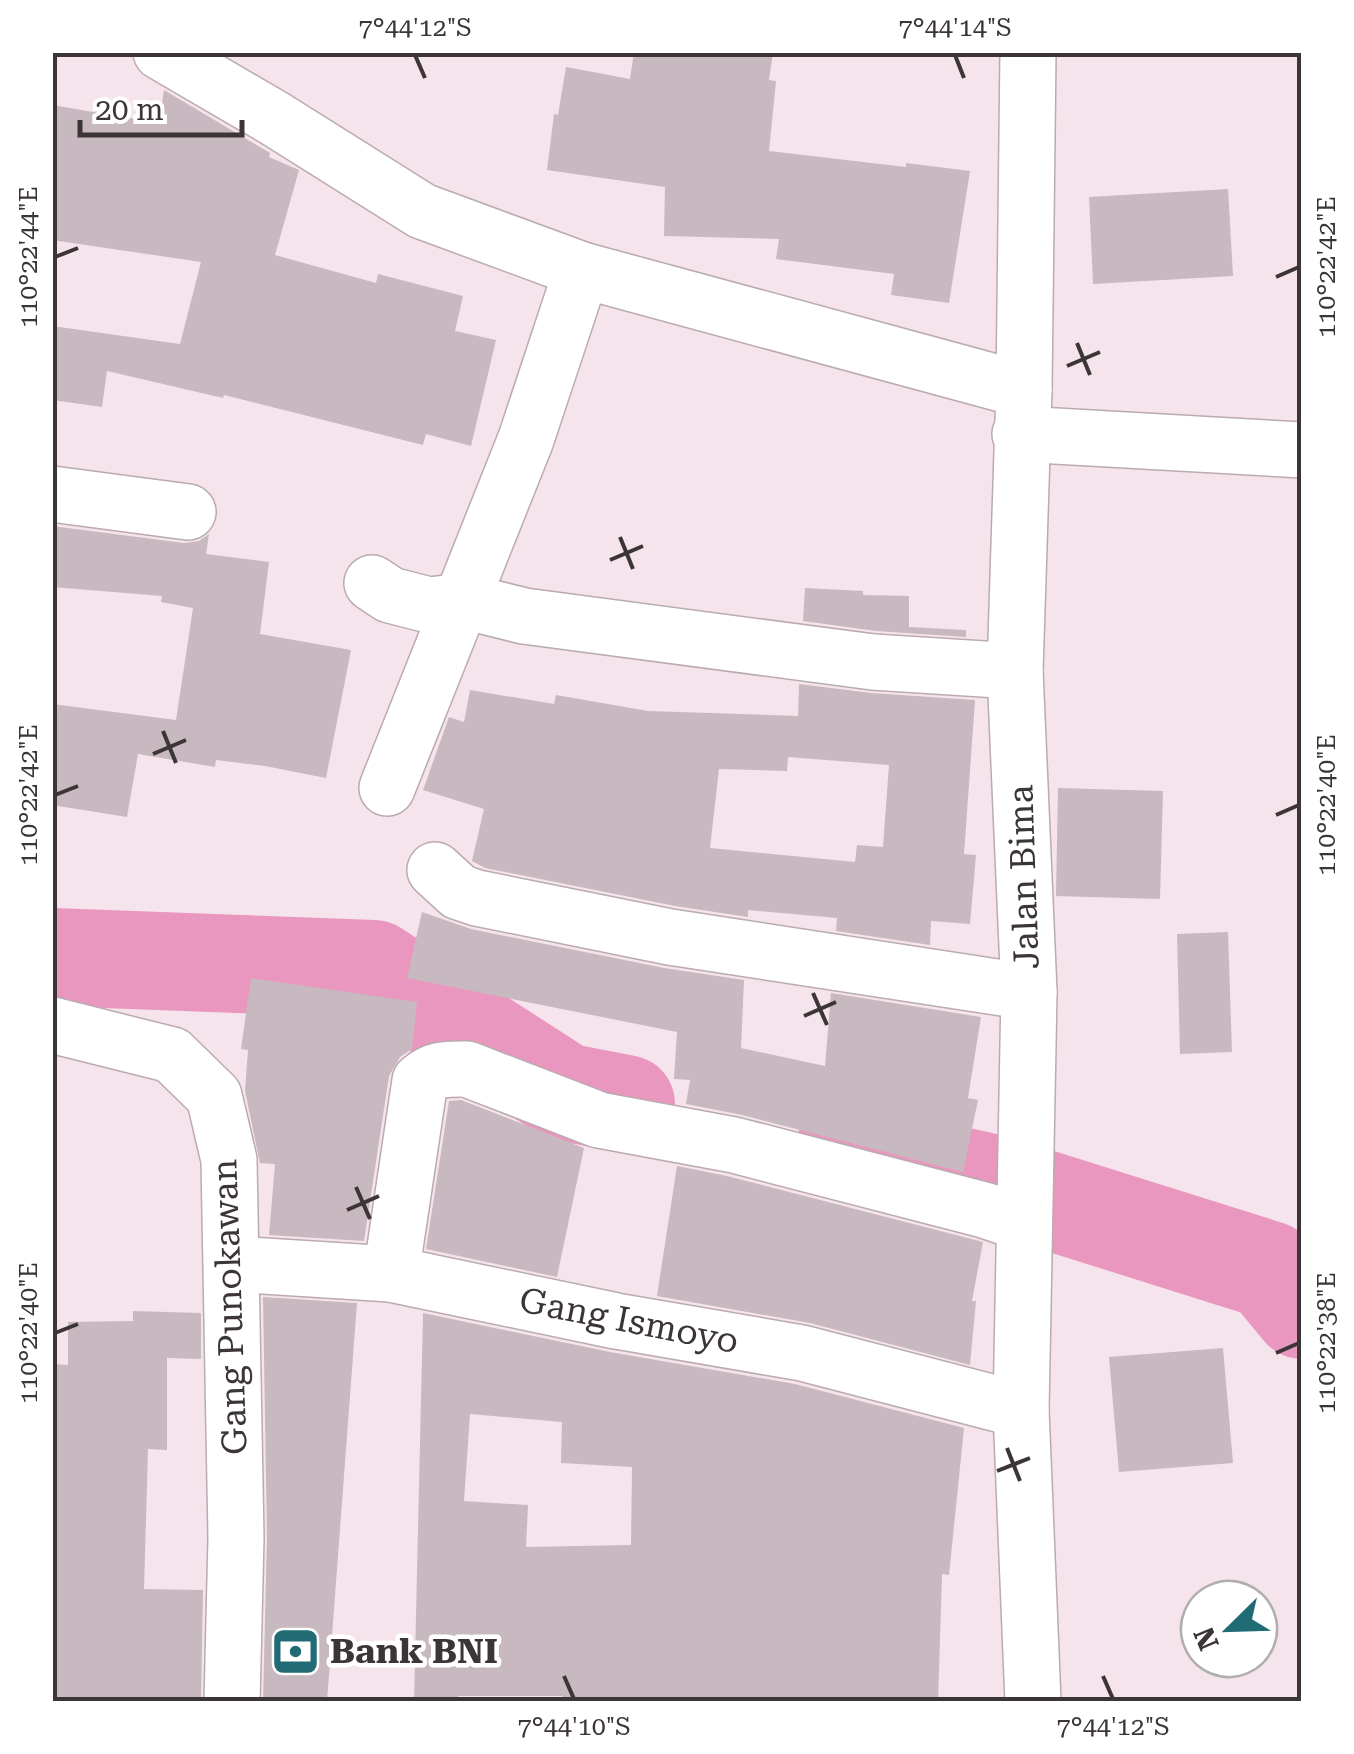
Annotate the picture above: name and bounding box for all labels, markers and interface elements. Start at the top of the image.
text: 7°44'12"S [358,13,472,42]
text: 7°44'14"S [898,13,1012,42]
scale bar [80,75,242,137]
text: 20 m [95,92,164,127]
text: 110°22'44"E [14,186,43,328]
text: 110°22'42"E [1312,196,1341,338]
text: 110°22'42"E [14,724,43,866]
text: 110°22'40"E [1312,734,1341,876]
street label: Jalan Bima [1000,784,1048,970]
street label: Gang Punokawan [204,1158,256,1456]
text: 110°22'40"E [14,1262,43,1404]
text: 110°22'38"E [1312,1272,1341,1414]
street label: Gang Ismoyo [516,1280,742,1362]
north arrow [1179,1579,1279,1679]
text: N [1187,1622,1226,1655]
bank icon: Bank BNI [269,1625,321,1677]
place label: Bank BNI [330,1631,498,1672]
text: 7°44'10"S [517,1712,631,1741]
text: 7°44'12"S [1056,1712,1170,1741]

